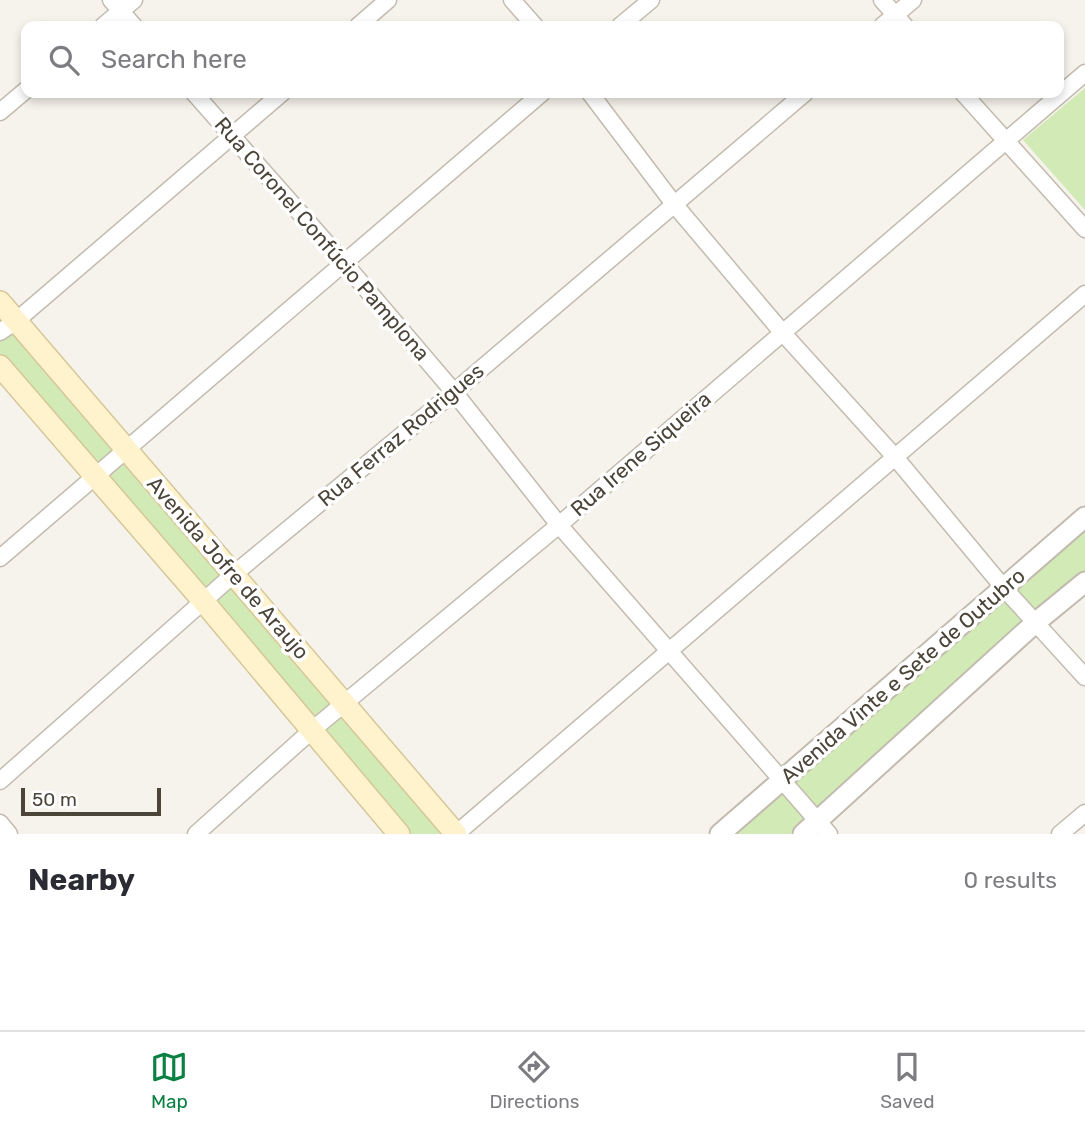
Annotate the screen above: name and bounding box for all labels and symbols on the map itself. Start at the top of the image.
street label: Rua Coronel Confúcio Pamplona [210,112,435,366]
street label: Rua Ferraz Rodrigues [313,358,489,511]
street label: Rua Irene Siqueira [565,386,716,521]
street label: Avenida Jofre de Araujo [142,471,315,664]
street label: Avenida Vinte e Sete de Outubro [775,563,1030,789]
scale bar [21,785,161,817]

